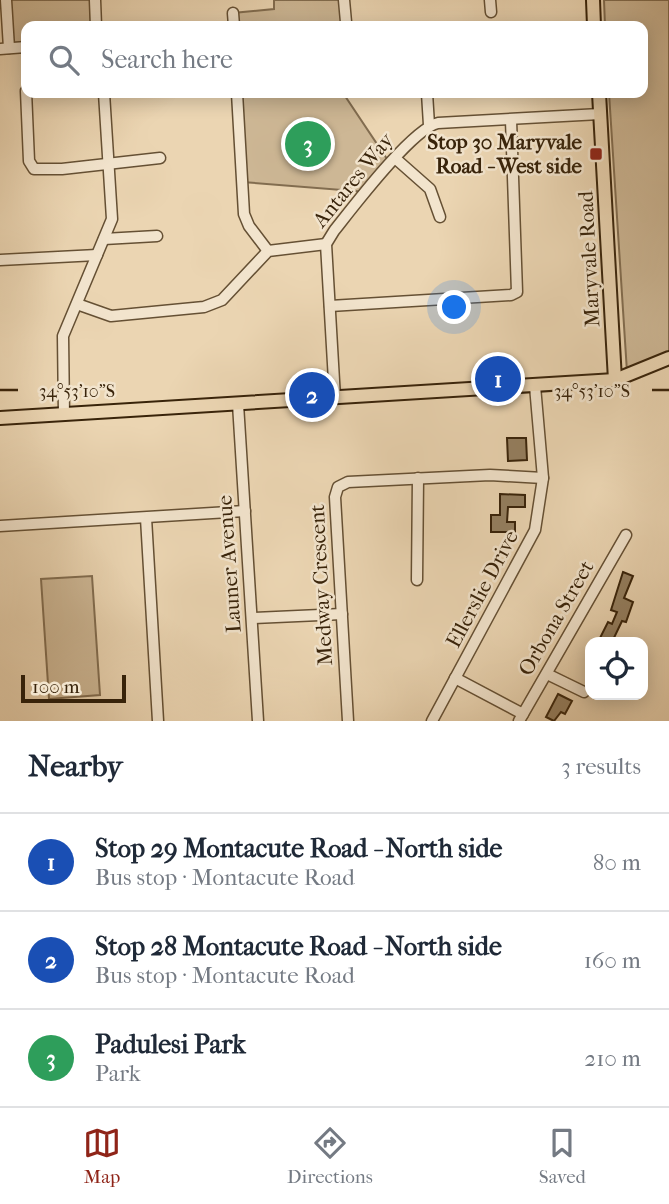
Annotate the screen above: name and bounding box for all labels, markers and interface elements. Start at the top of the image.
search box [21,21,648,98]
icon: search [45,41,83,79]
text: Search here [101,44,233,75]
pin: 3 [285,118,331,170]
street label: Antares Way [307,127,399,233]
place label: Stop 30 Maryvale Road - West side [427,130,583,178]
marker: Stop 30 Maryvale Road - West side [588,146,604,162]
street label: Maryvale Road [573,190,605,328]
your location [437,290,471,324]
pin: 1 [475,353,521,405]
pin: 2 [289,369,335,421]
text: 34°53'10"S [39,381,115,402]
text: 34°53'10"S [554,381,630,402]
street label: Launer Avenue [212,494,246,634]
street label: Medway Crescent [305,503,337,666]
street label: Ellerslie Drive [441,526,523,652]
street label: Orbona Street [513,556,599,680]
map controls [585,637,648,700]
button: locate [585,637,648,700]
scale bar [21,672,126,704]
text: 100 m [32,676,80,698]
text: Nearby [28,749,123,784]
text: 3 results [561,753,641,780]
text: Stop 29 Montacute Road - North side [95,833,502,864]
text: 1 [47,849,55,876]
text: 80 m [593,849,641,876]
text: Bus stop · Montacute Road [95,864,355,891]
text: Stop 28 Montacute Road - North side [95,931,502,962]
text: 2 [45,947,57,974]
text: 160 m [584,947,641,974]
text: Bus stop · Montacute Road [95,962,355,989]
text: Padulesi Park [95,1029,246,1060]
text: 3 [46,1045,56,1072]
text: 210 m [584,1045,641,1072]
text: Park [95,1060,141,1087]
tab: Map [83,1124,121,1188]
tab: Directions [287,1124,373,1188]
tab: Saved [539,1124,586,1188]

